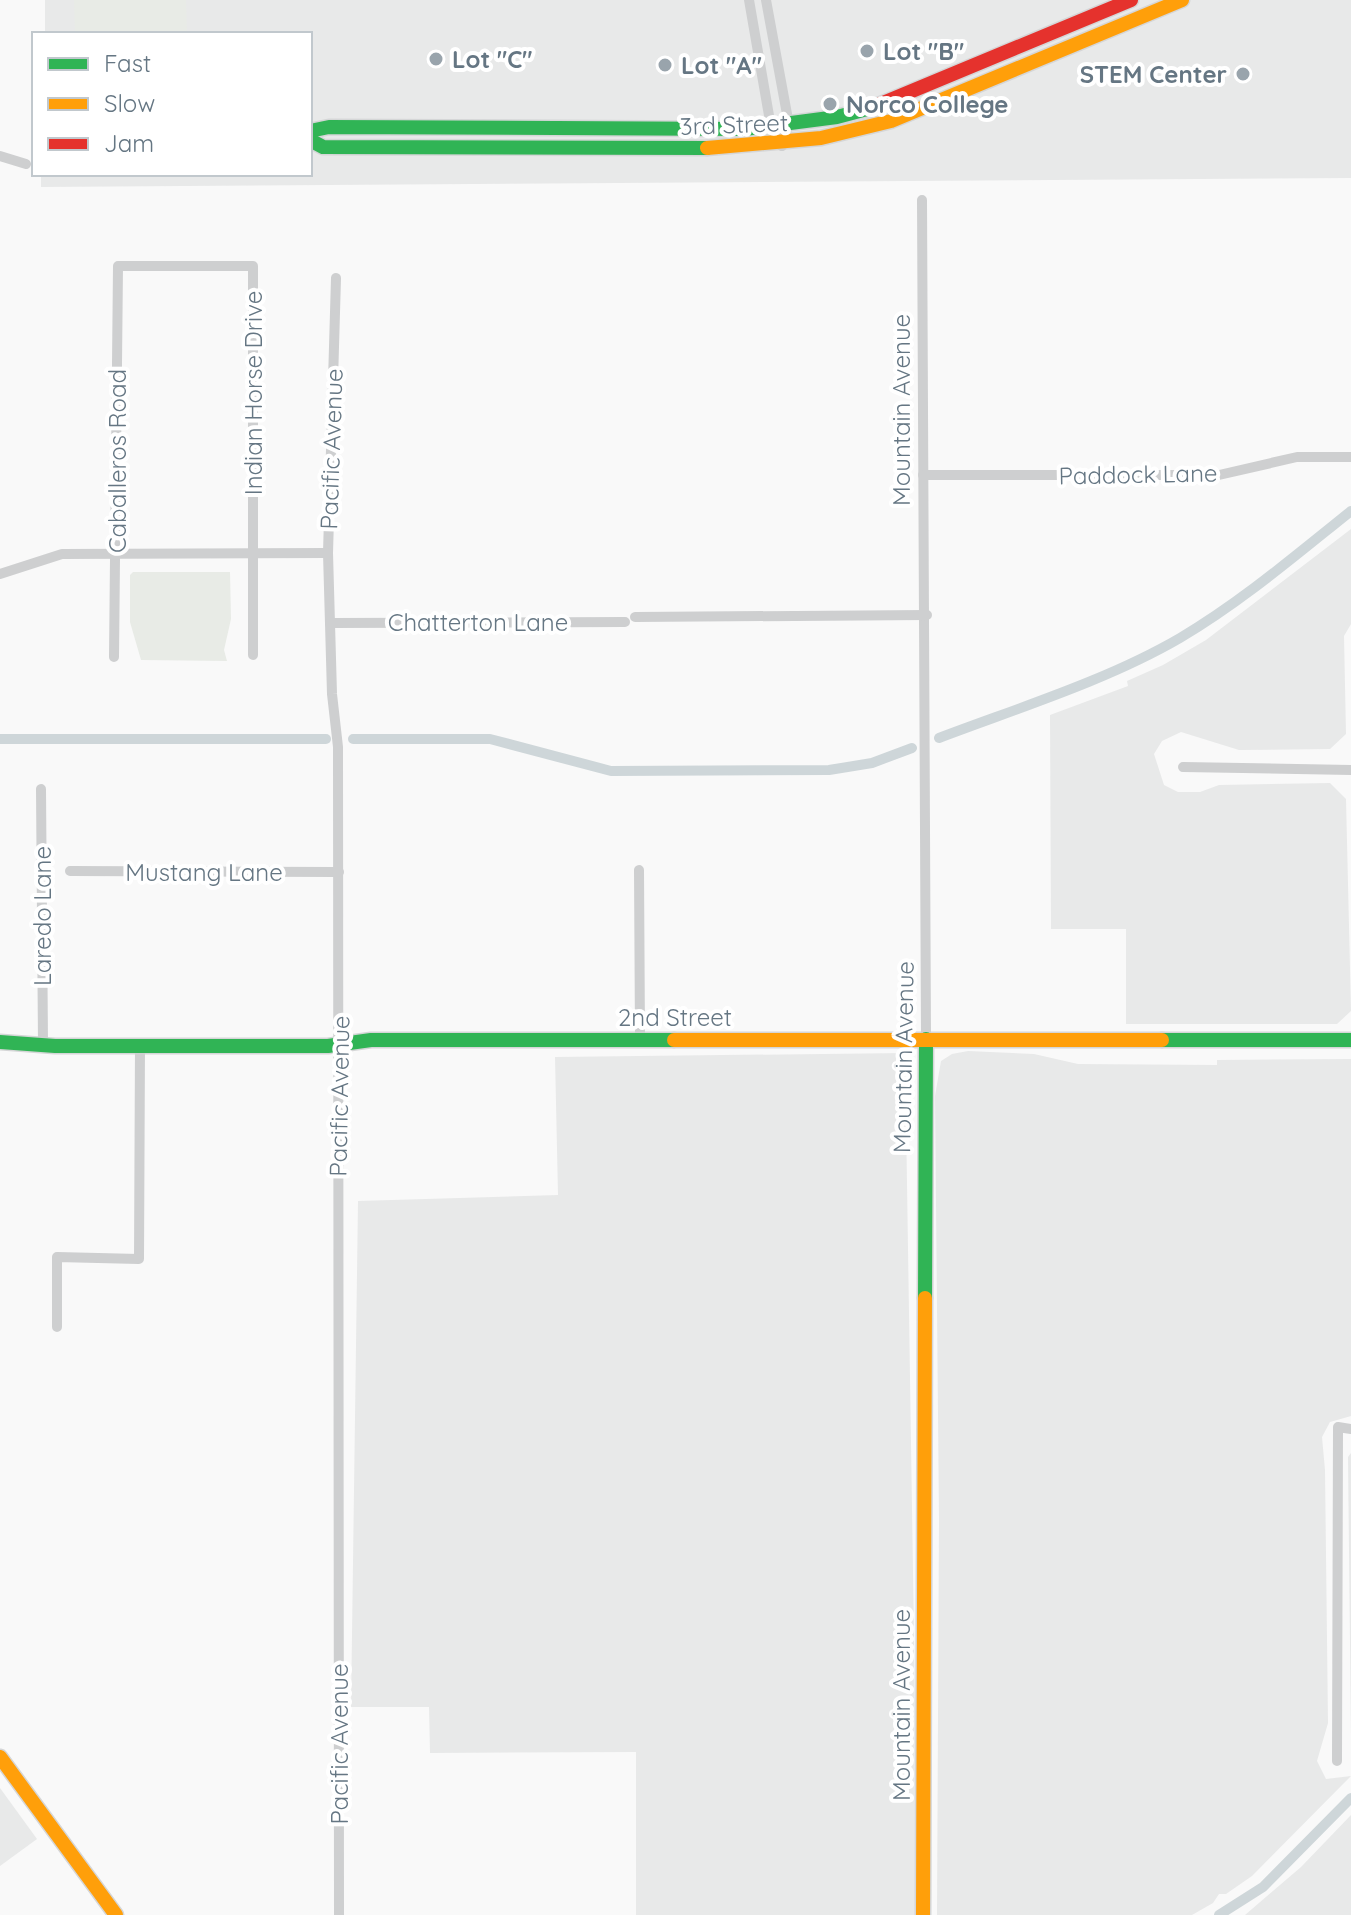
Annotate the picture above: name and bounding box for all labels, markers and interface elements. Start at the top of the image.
legend [32,32,312,176]
place label: Lot "B" [883,36,964,66]
marker: Lot "B" [858,42,876,60]
place label: Lot "C" [452,44,533,74]
text: Fast [104,48,151,78]
marker: Lot "C" [427,50,445,68]
place label: Lot "A" [681,50,762,80]
marker: Lot "A" [656,56,674,74]
place label: STEM Center [1080,59,1227,89]
marker: STEM Center [1234,65,1252,83]
text: Slow [104,88,155,118]
place label: Norco College [846,89,1008,119]
marker: Norco College [821,95,839,113]
street label: 3rd Street [680,107,788,141]
text: Jam [104,128,154,158]
street label: Indian Horse Drive [238,291,268,495]
street label: Mountain Avenue [886,314,916,506]
street label: Pacific Avenue [313,368,349,530]
street label: Caballeros Road [102,369,132,553]
street label: Paddock Lane [1058,458,1218,490]
street label: Chatterton Lane [388,607,568,637]
street label: Laredo Lane [27,846,57,986]
street label: Mustang Lane [125,857,283,887]
street label: Mountain Avenue [886,961,920,1153]
street label: 2nd Street [618,1002,732,1032]
street label: Pacific Avenue [323,1015,355,1177]
street label: Mountain Avenue [886,1609,916,1801]
street label: Pacific Avenue [324,1663,354,1825]

